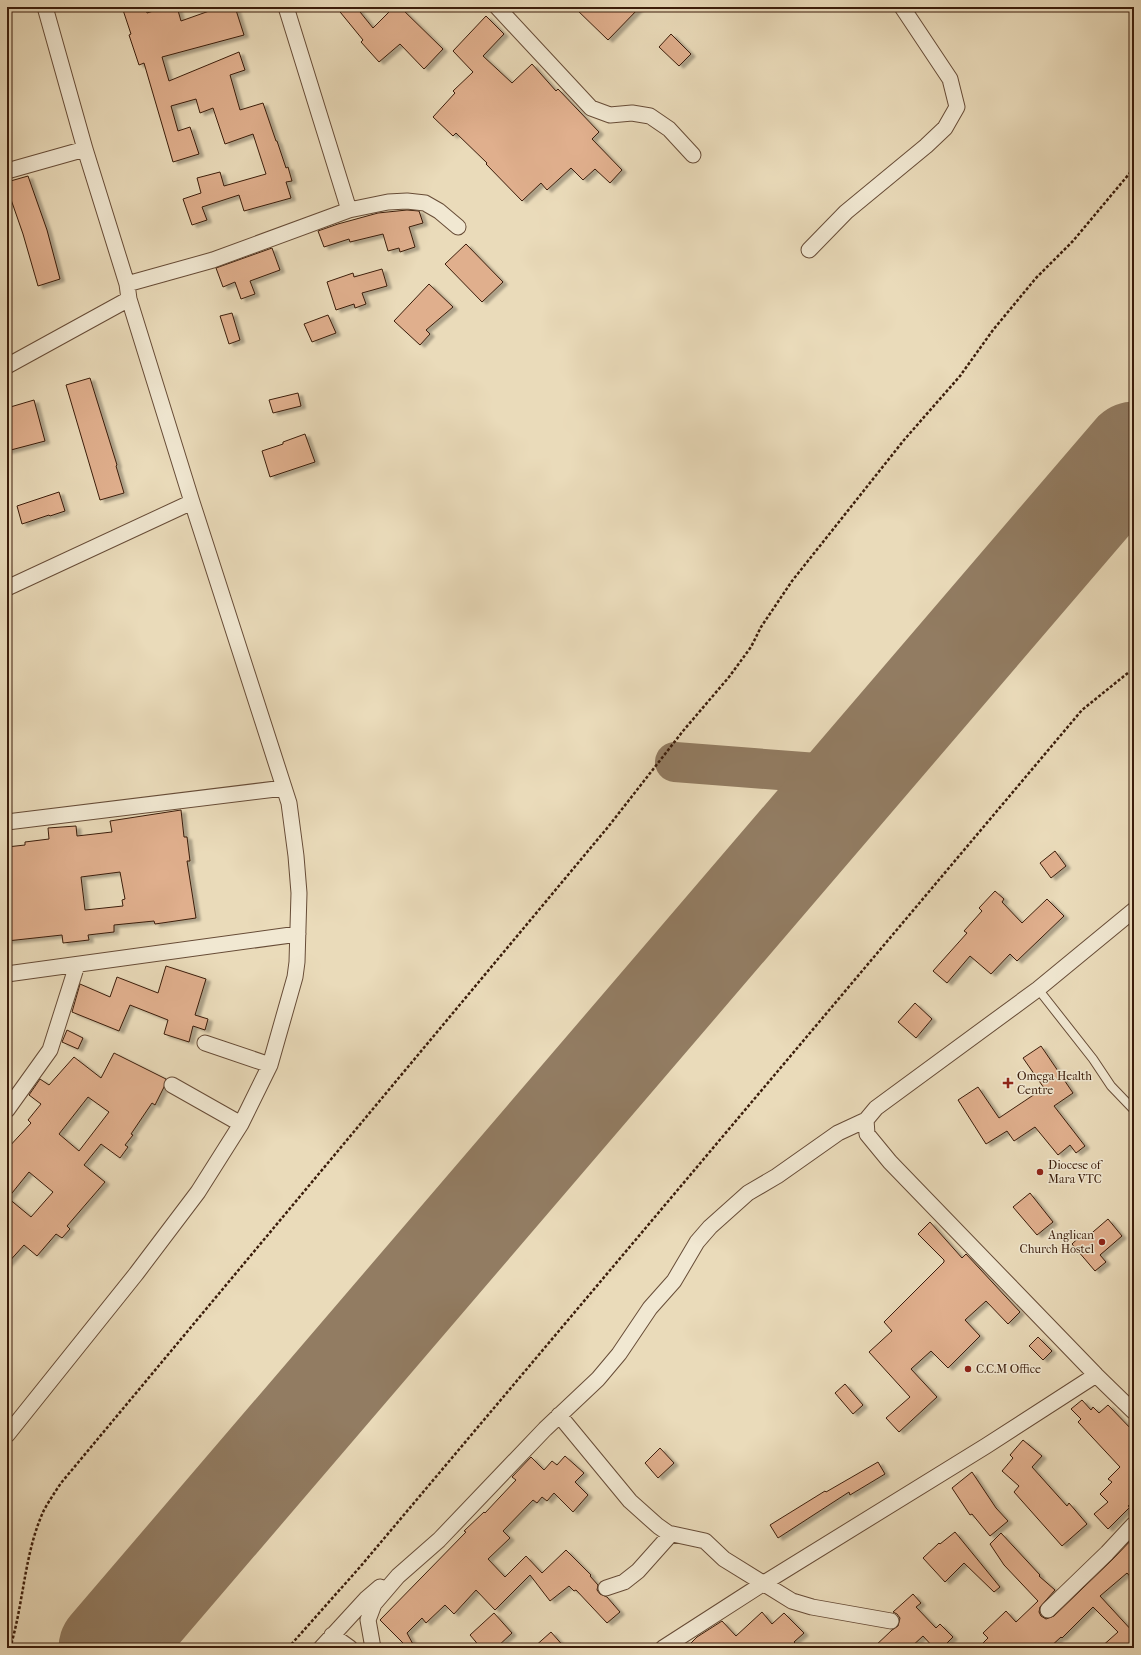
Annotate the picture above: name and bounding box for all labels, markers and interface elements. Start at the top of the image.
place label: Omega Health Centre [1017,1069,1092,1097]
marker: Omega Health Centre [1002,1077,1014,1089]
place label: Diocese of Mara VTC [1048,1158,1104,1186]
marker: Diocese of Mara VTC [1035,1167,1045,1177]
place label: Anglican Church Hostel [1020,1228,1095,1256]
marker: Anglican Church Hostel [1097,1237,1107,1247]
place label: C.C.M Office [976,1362,1041,1376]
marker: C.C.M Office [963,1364,973,1374]

